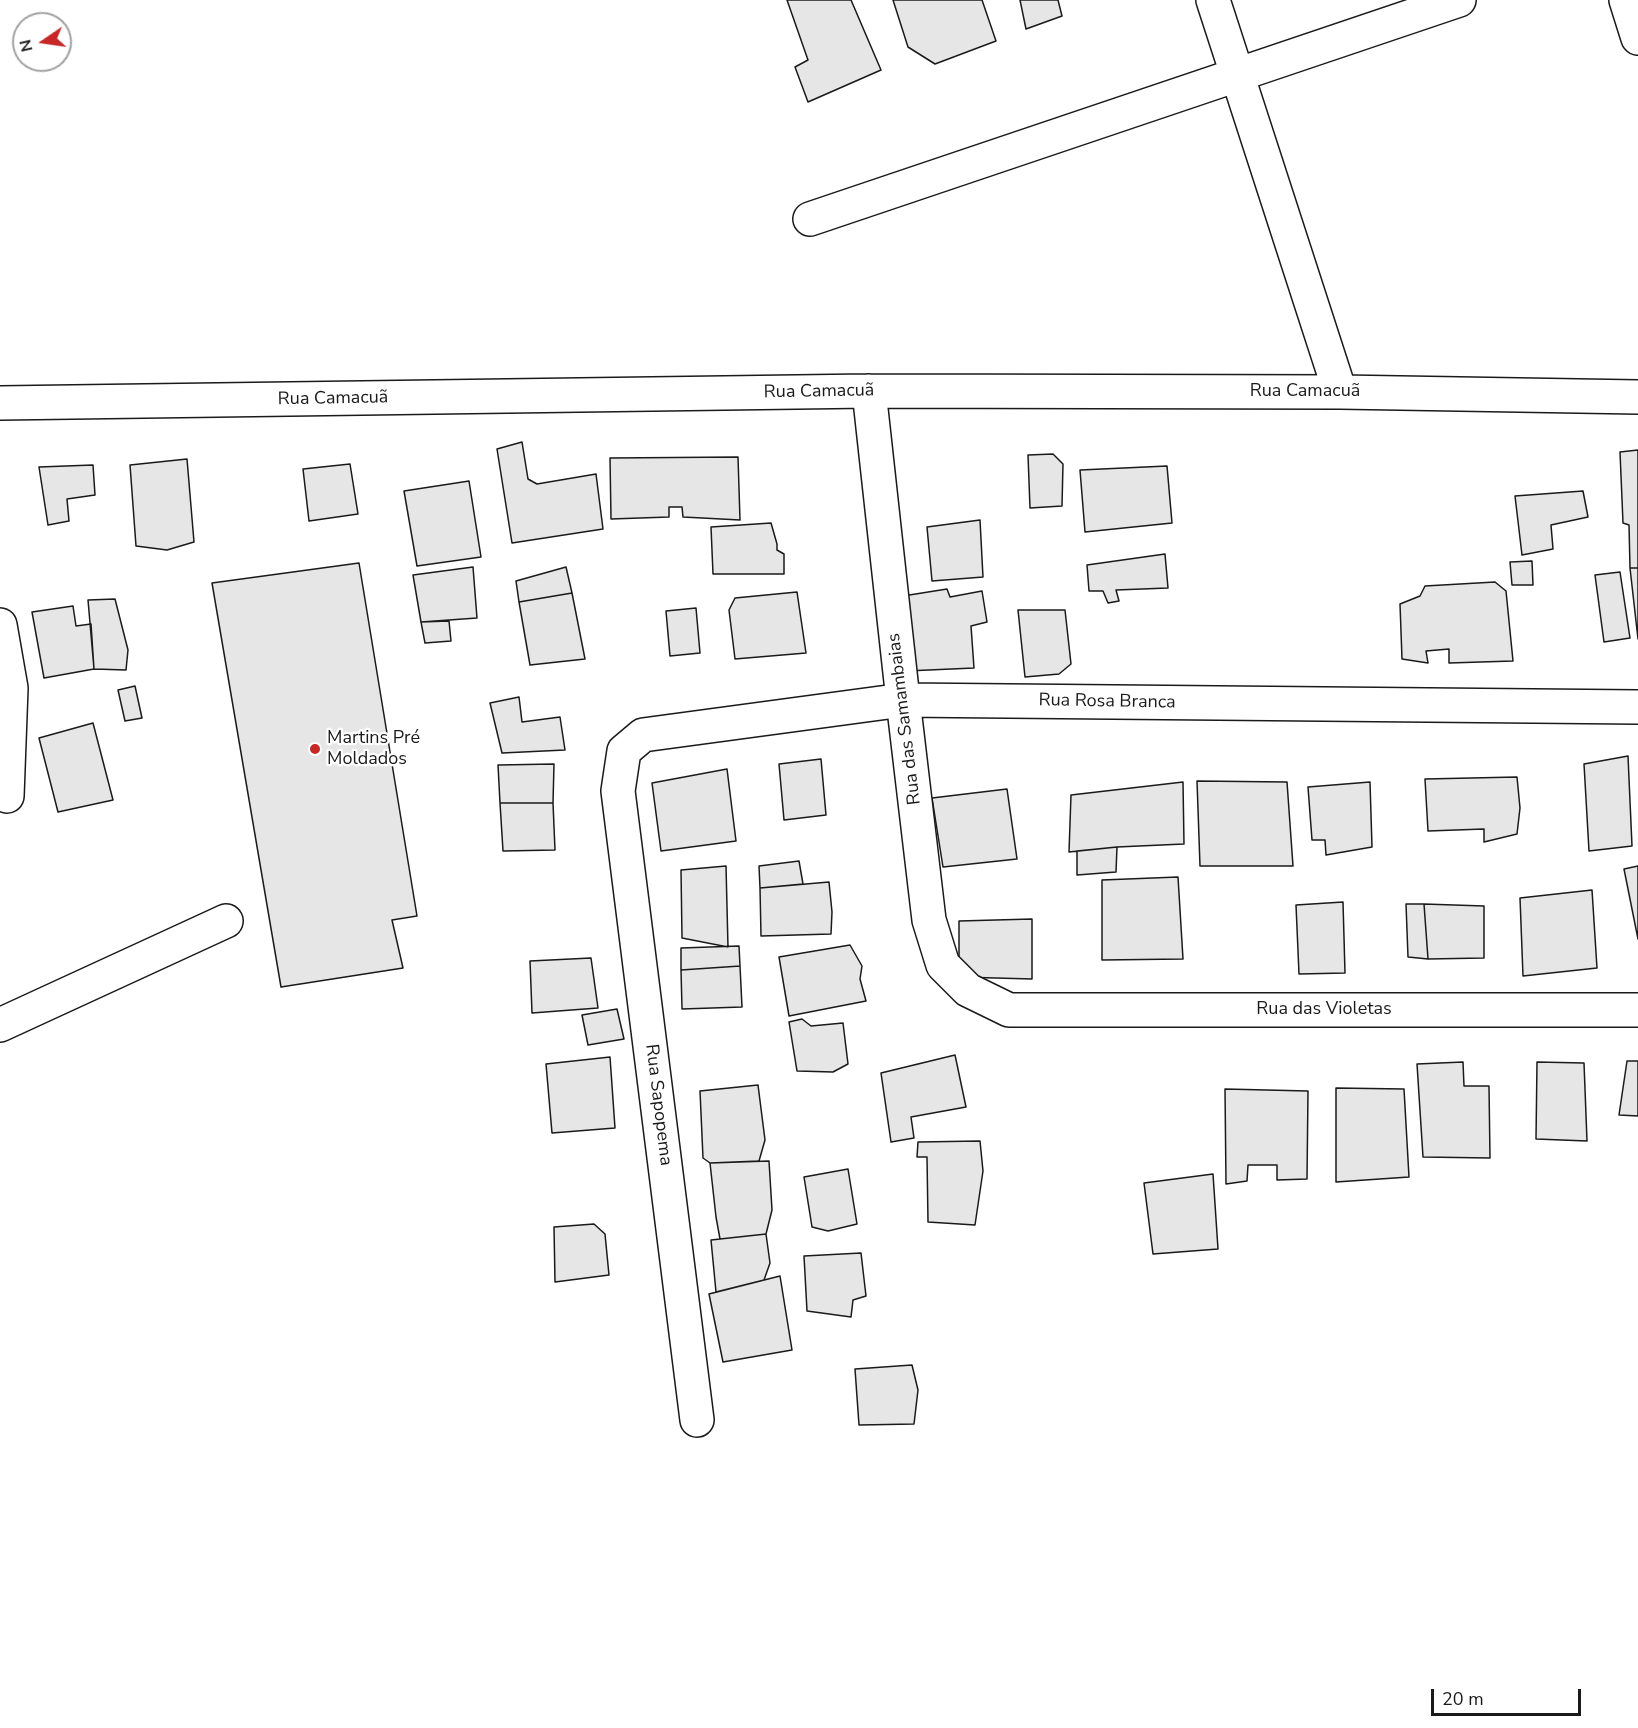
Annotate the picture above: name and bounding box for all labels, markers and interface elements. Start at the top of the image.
north arrow [12,12,72,72]
text: N [14,37,38,54]
street label: Rua Camacuã [764,380,874,404]
street label: Rua Camacuã [1250,381,1360,403]
street label: Rua Camacuã [278,387,388,411]
street label: Rua das Samambaias [884,632,926,806]
street label: Rua Rosa Branca [1038,690,1176,714]
place label: Martins Pré Moldados [327,728,420,771]
marker: Martins Pré Moldados [308,742,322,756]
street label: Rua das Violetas [1256,999,1392,1021]
street label: Rua Sapopema [640,1043,676,1167]
scale bar [1434,1677,1584,1715]
text: 20 m [1442,1687,1484,1711]

